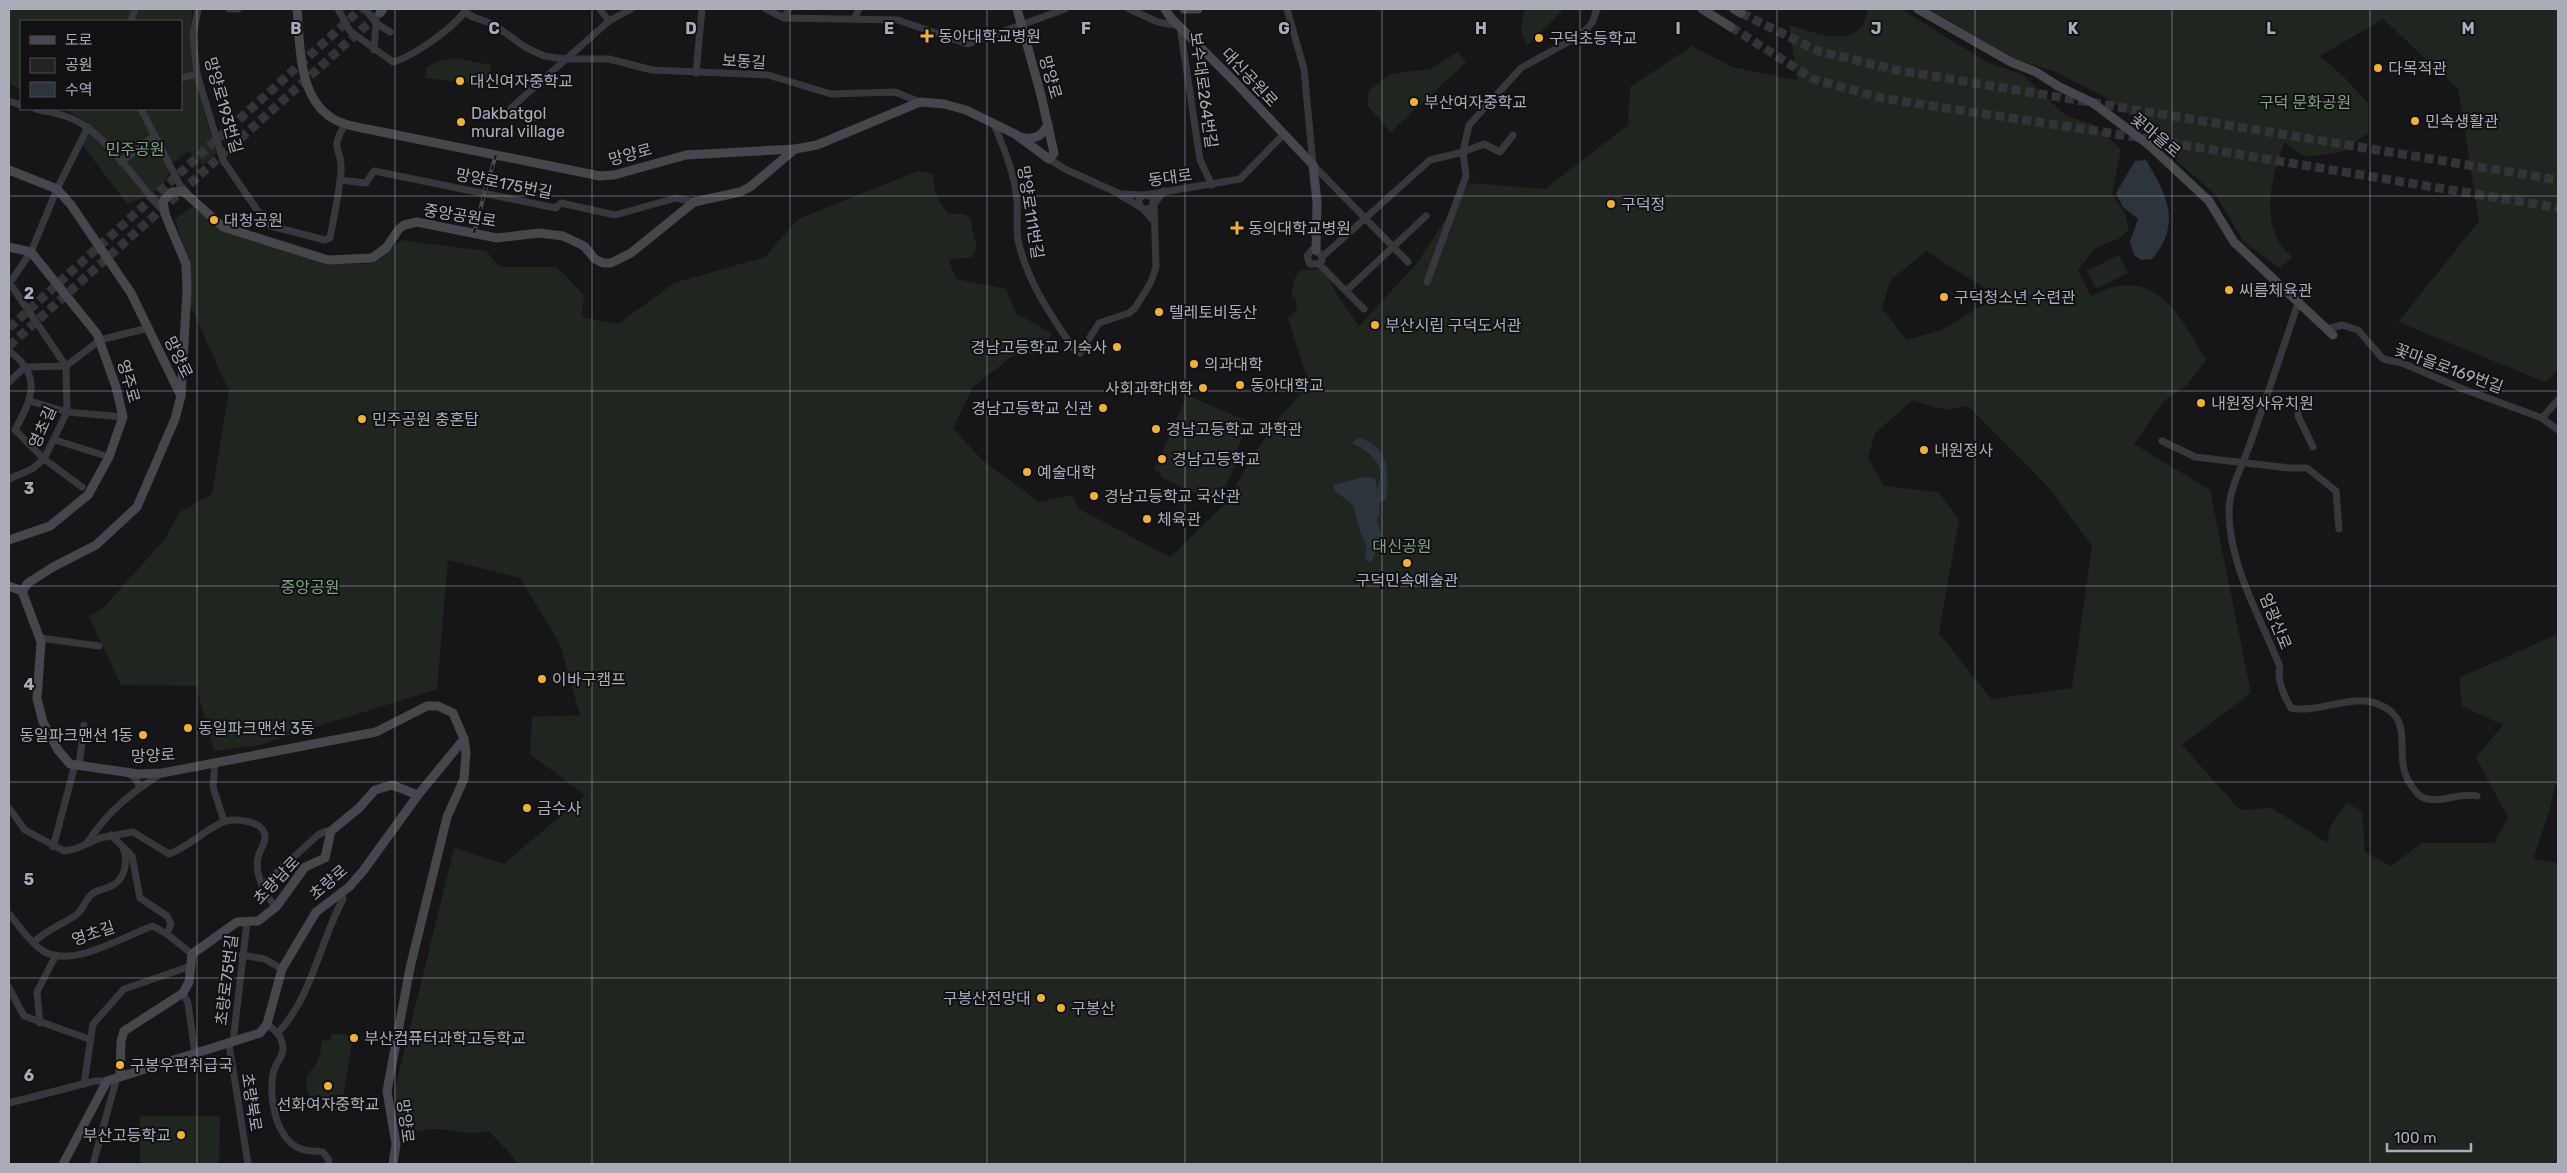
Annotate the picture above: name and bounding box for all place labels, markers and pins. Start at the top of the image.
place label: 동아대학교병원 [938,27,1041,46]
marker: 동아대학교병원 [920,29,934,43]
place label: 구덕초등학교 [1549,29,1637,48]
marker: 구덕초등학교 [1533,32,1545,44]
place label: 다목적관 [2388,59,2447,78]
marker: 다목적관 [2372,62,2384,74]
place label: 대신여자중학교 [470,72,573,91]
marker: 대신여자중학교 [454,75,466,87]
place label: 부산여자중학교 [1424,93,1527,112]
marker: 부산여자중학교 [1408,96,1420,108]
place label: Dakbatgol mural village [471,104,565,141]
place label: 민속생활관 [2425,112,2499,131]
marker: 민속생활관 [2409,115,2421,127]
marker: Dakbatgol mural village [455,116,467,128]
place label: 구덕정 [1621,195,1665,214]
marker: 구덕정 [1605,198,1617,210]
place label: 대청공원 [224,211,283,230]
marker: 대청공원 [208,214,220,226]
place label: 동의대학교병원 [1248,219,1351,238]
marker: 동의대학교병원 [1230,221,1244,235]
place label: 씨름체육관 [2239,281,2313,300]
marker: 씨름체육관 [2223,284,2235,296]
place label: 구덕청소년 수련관 [1954,288,2076,307]
marker: 구덕청소년 수련관 [1938,291,1950,303]
place label: 텔레토비동산 [1169,303,1258,322]
marker: 텔레토비동산 [1153,306,1165,318]
place label: 부산시립 구덕도서관 [1385,316,1522,335]
marker: 부산시립 구덕도서관 [1369,319,1381,331]
place label: 경남고등학교 기숙사 [971,338,1107,357]
marker: 경남고등학교 기숙사 [1111,341,1123,353]
place label: 의과대학 [1204,355,1263,374]
marker: 의과대학 [1188,358,1200,370]
place label: 동아대학교 [1250,376,1324,395]
place label: 사회과학대학 [1105,379,1193,398]
marker: 동아대학교 [1234,379,1246,391]
marker: 사회과학대학 [1197,382,1209,394]
place label: 내원정사유치원 [2211,394,2314,413]
marker: 내원정사유치원 [2195,397,2207,409]
place label: 경남고등학교 신관 [971,399,1093,418]
marker: 경남고등학교 신관 [1097,402,1109,414]
place label: 민주공원 충혼탑 [372,410,479,429]
marker: 민주공원 충혼탑 [356,413,368,425]
place label: 경남고등학교 과학관 [1166,420,1303,439]
marker: 경남고등학교 과학관 [1150,423,1162,435]
place label: 내원정사 [1934,441,1993,460]
marker: 내원정사 [1918,444,1930,456]
place label: 경남고등학교 [1172,450,1260,469]
marker: 경남고등학교 [1156,453,1168,465]
place label: 예술대학 [1037,463,1096,482]
marker: 예술대학 [1021,466,1033,478]
place label: 경남고등학교 국산관 [1104,487,1241,506]
marker: 경남고등학교 국산관 [1088,490,1100,502]
place label: 체육관 [1157,510,1201,529]
marker: 체육관 [1141,513,1153,525]
marker: 구덕민속예술관 [1401,557,1413,569]
place label: 구덕민속예술관 [1355,571,1459,590]
place label: 이바구캠프 [552,670,626,689]
marker: 이바구캠프 [536,673,548,685]
place label: 동일파크맨션 3동 [198,719,315,738]
marker: 동일파크맨션 3동 [182,722,194,734]
place label: 동일파크맨션 1동 [19,726,133,745]
marker: 동일파크맨션 1동 [137,729,149,741]
place label: 금수사 [537,799,581,818]
marker: 금수사 [521,802,533,814]
place label: 구봉산전망대 [943,989,1031,1008]
marker: 구봉산전망대 [1035,992,1047,1004]
place label: 구봉산 [1071,999,1115,1018]
marker: 구봉산 [1055,1002,1067,1014]
place label: 부산컴퓨터과학고등학교 [364,1029,526,1048]
marker: 부산컴퓨터과학고등학교 [348,1032,360,1044]
place label: 구봉우편취급국 [130,1056,233,1075]
marker: 구봉우편취급국 [114,1059,126,1071]
marker: 선화여자중학교 [322,1080,334,1092]
place label: 선화여자중학교 [276,1095,380,1114]
place label: 부산고등학교 [83,1126,171,1145]
marker: 부산고등학교 [175,1129,187,1141]

